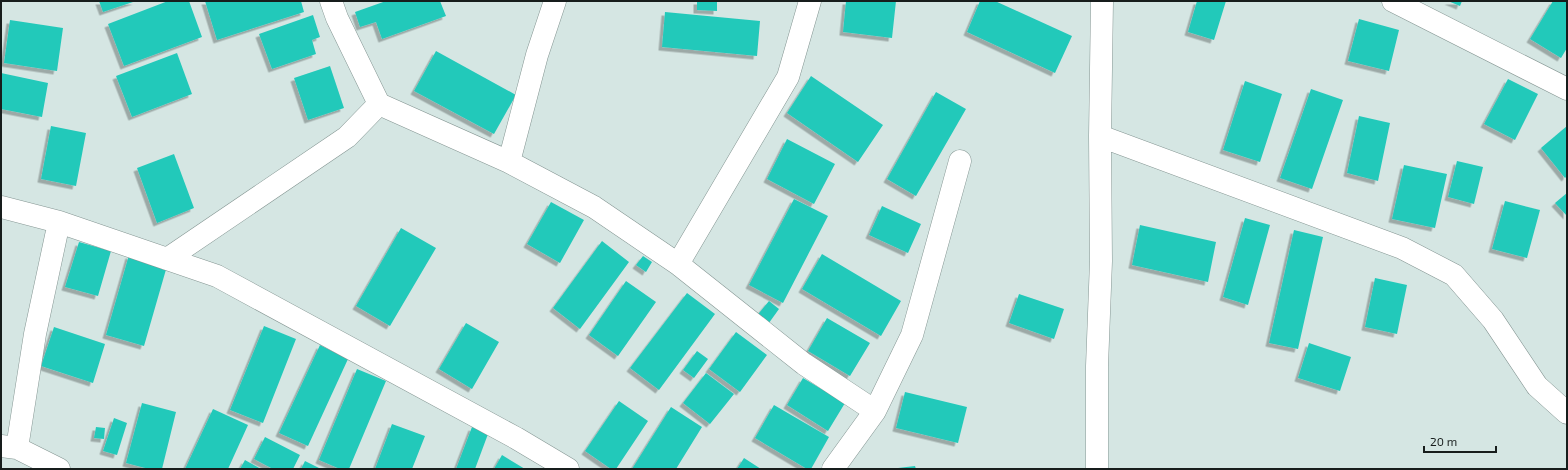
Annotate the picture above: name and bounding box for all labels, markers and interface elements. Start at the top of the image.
scale bar [1424,428,1496,454]
text: 20 m [1430,434,1457,448]

